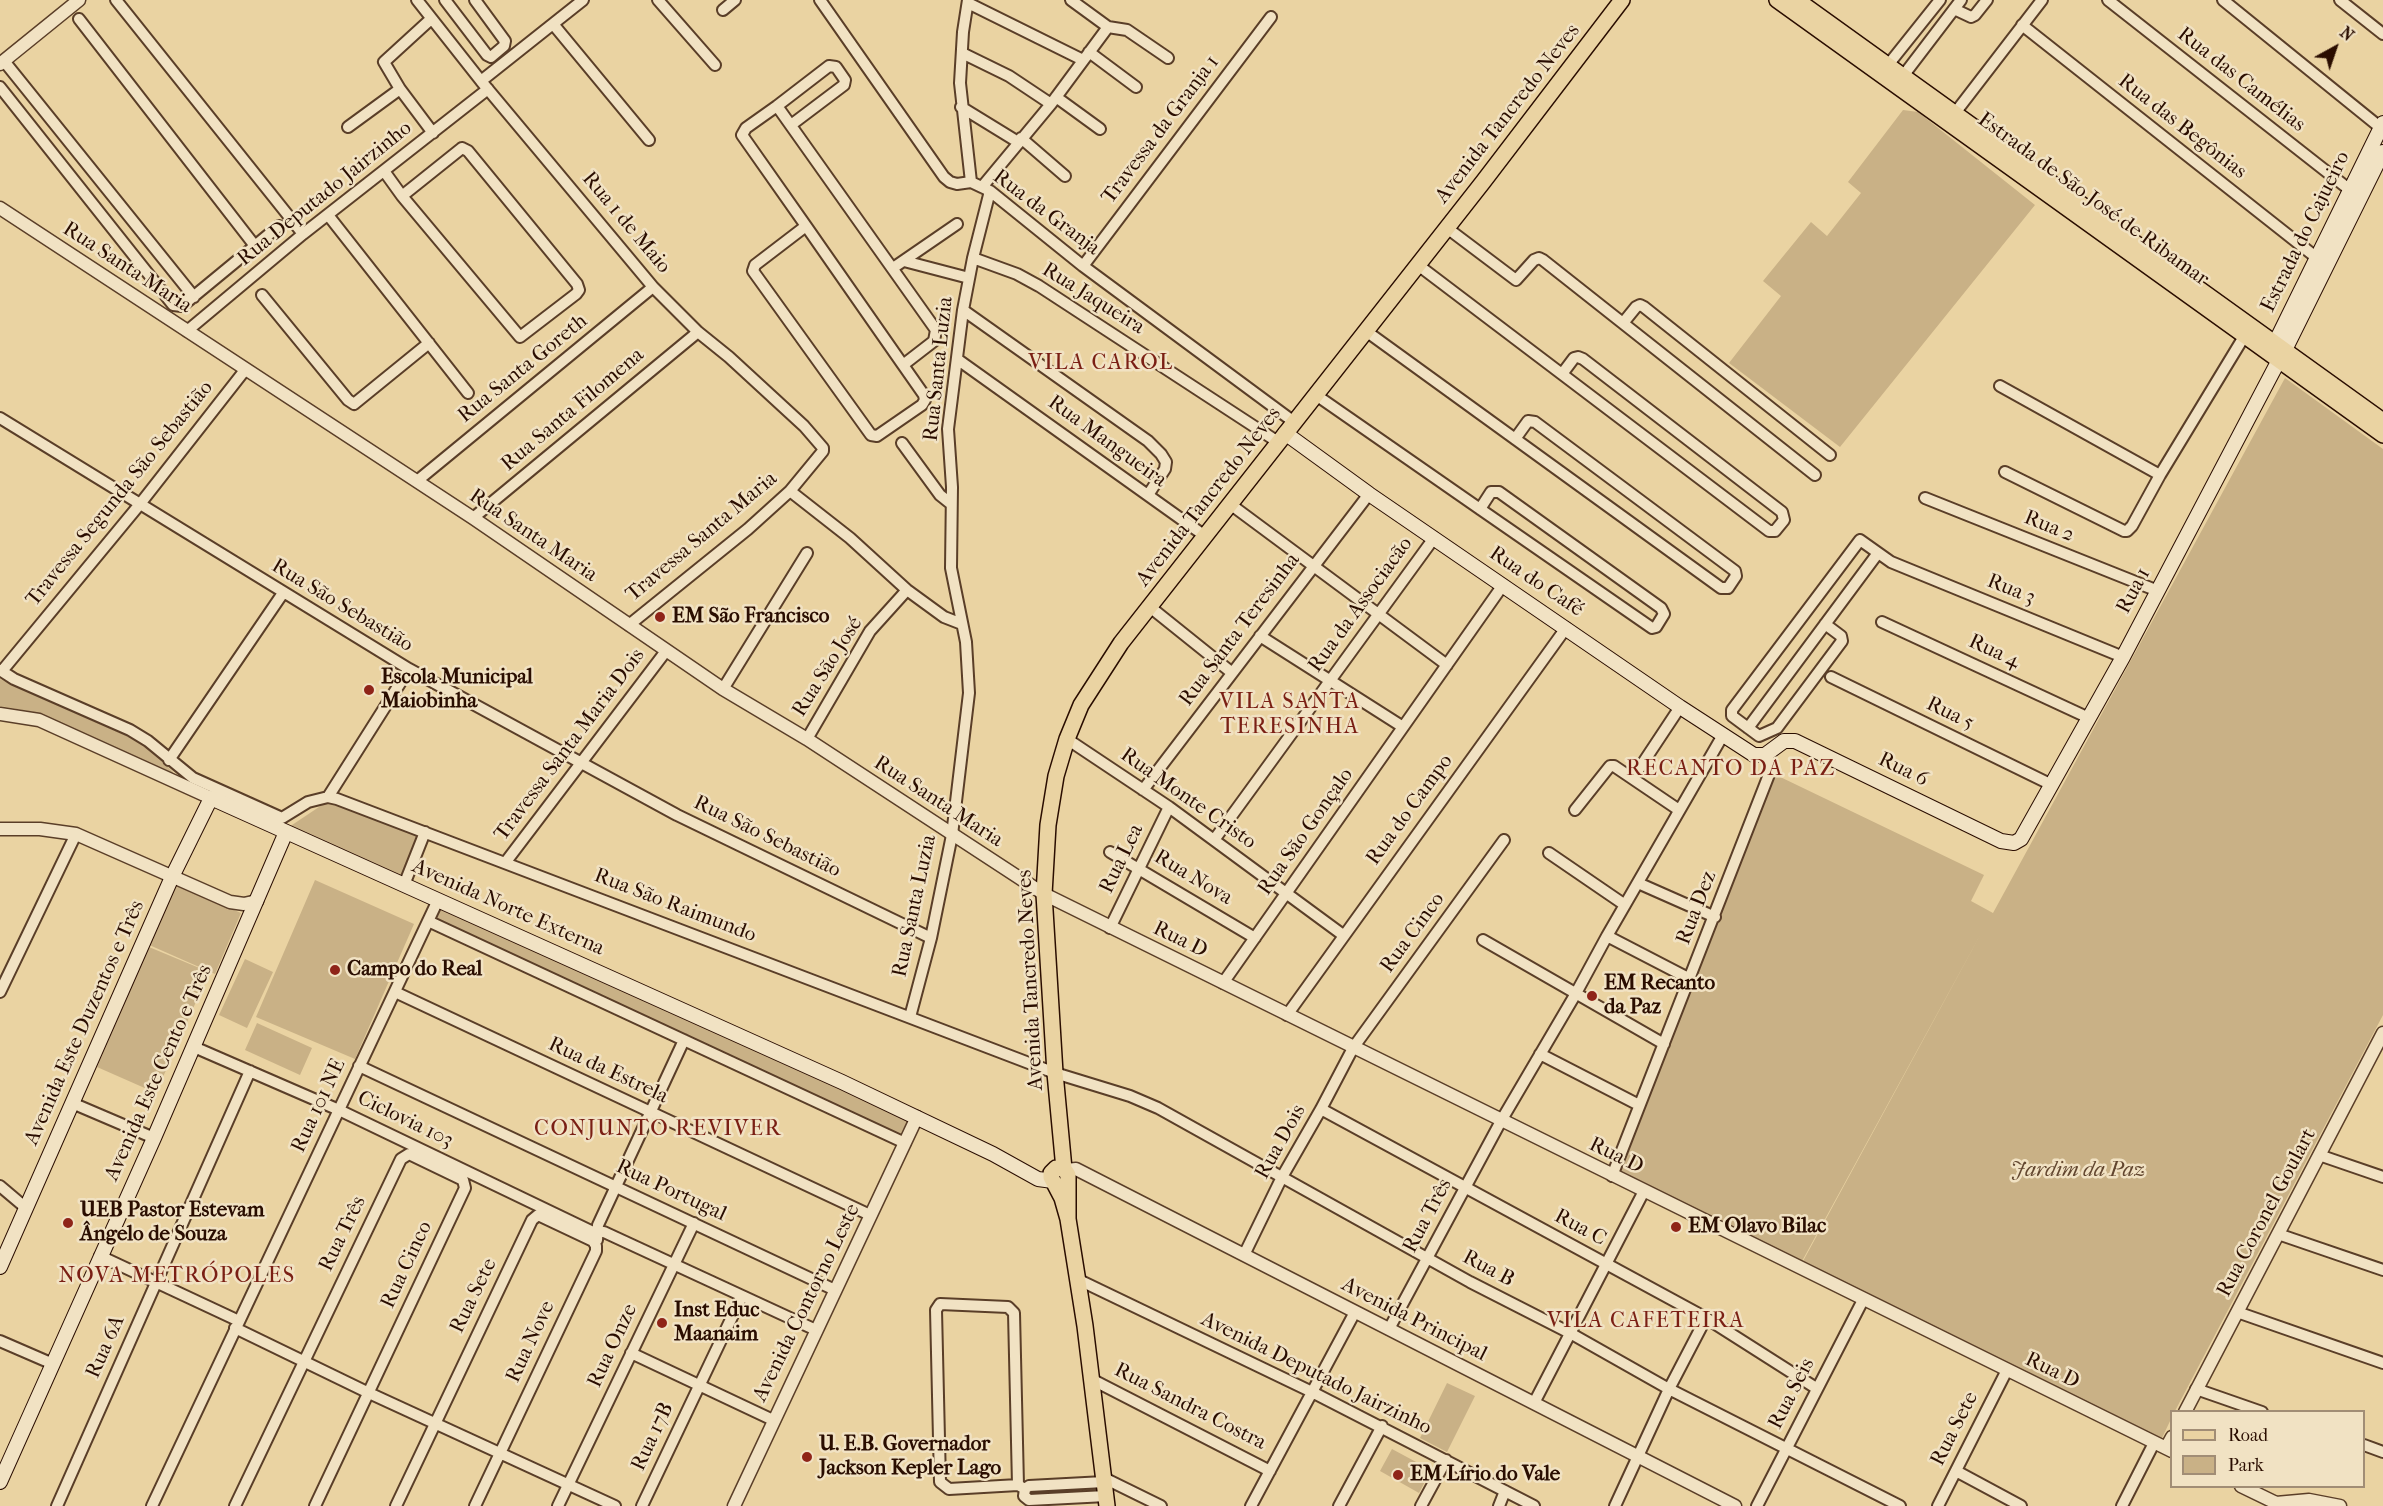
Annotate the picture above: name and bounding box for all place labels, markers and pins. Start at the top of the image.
place label: EM São Francisco [672,604,829,630]
marker: EM São Francisco [653,610,667,624]
place label: Escola Municipal Maiobinha [381,665,533,715]
marker: Escola Municipal Maiobinha [362,683,376,697]
place label: Campo do Real [347,957,482,983]
marker: Campo do Real [328,963,342,977]
place label: EM Recanto da Paz [1604,971,1715,1021]
marker: EM Recanto da Paz [1585,989,1599,1003]
place label: UEB Pastor Estevam Ângelo de Souza [80,1198,264,1248]
place label: EM Olavo Bilac [1688,1214,1826,1240]
marker: UEB Pastor Estevam Ângelo de Souza [61,1216,75,1230]
marker: EM Olavo Bilac [1669,1220,1683,1234]
place label: Inst Educ Maanaim [674,1298,759,1348]
marker: Inst Educ Maanaim [655,1316,669,1330]
place label: U. E.B. Governador Jackson Kepler Lago [819,1432,1001,1482]
marker: U. E.B. Governador Jackson Kepler Lago [800,1450,814,1464]
place label: EM Lírio do Vale [1410,1462,1560,1488]
marker: EM Lírio do Vale [1391,1468,1405,1482]

